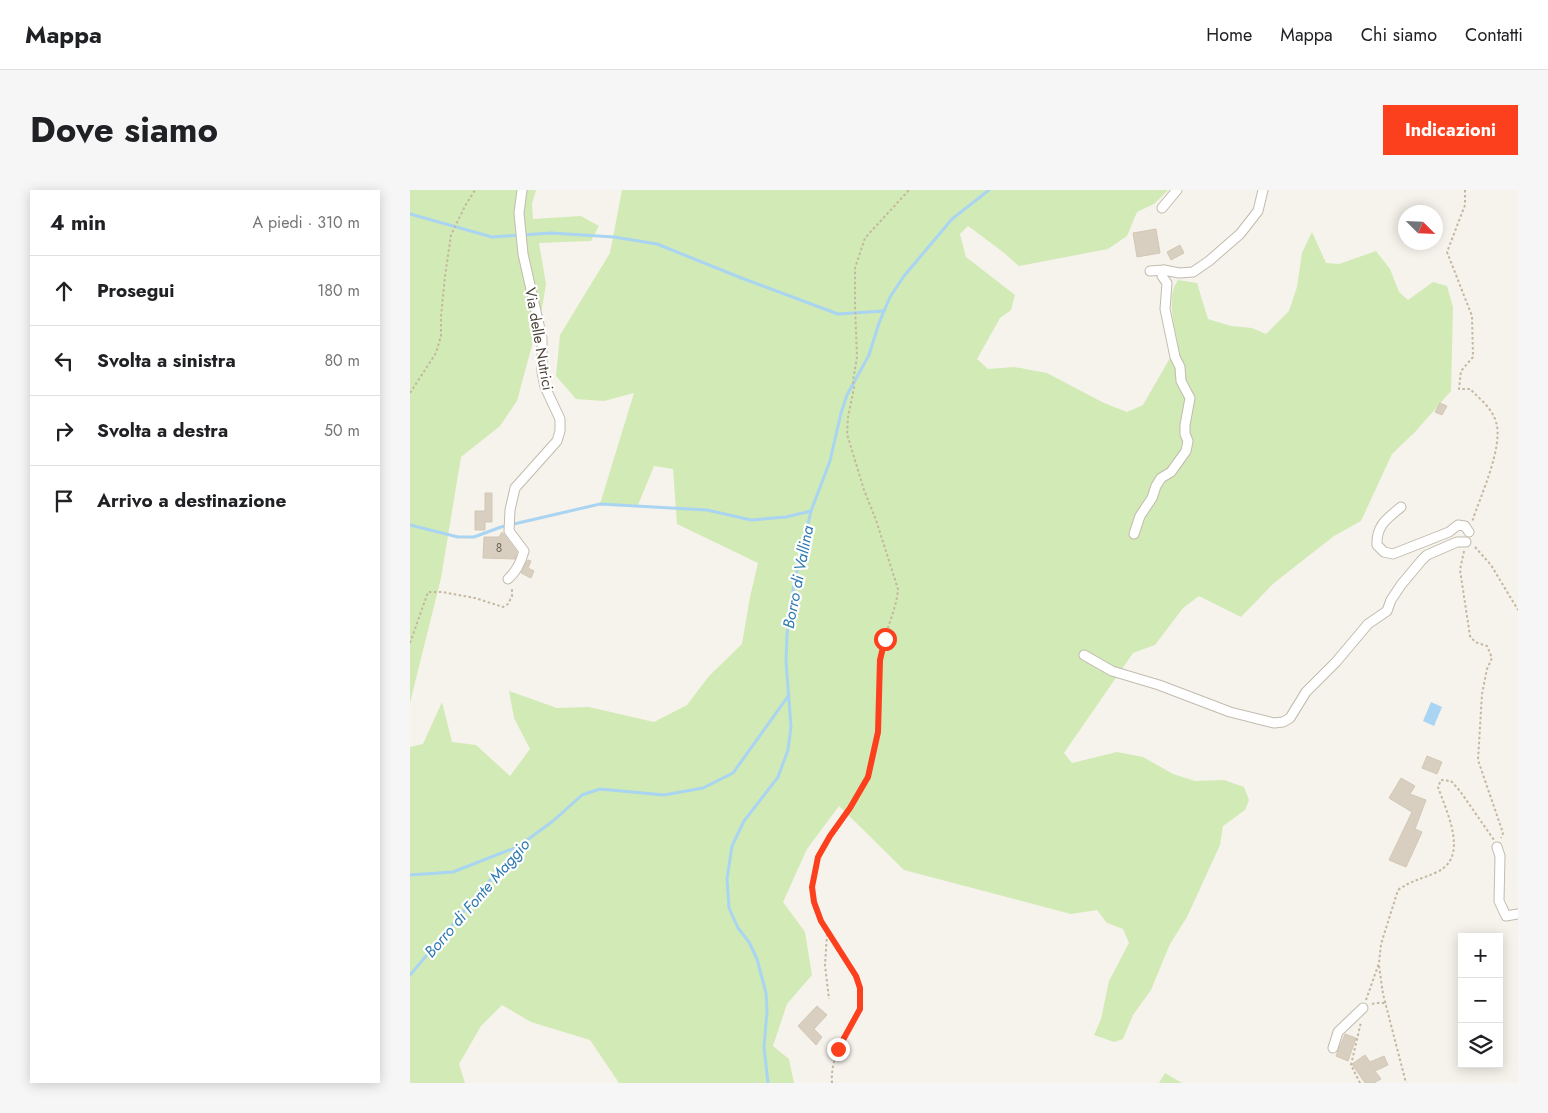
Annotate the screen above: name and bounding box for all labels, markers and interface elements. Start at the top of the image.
text: Mappa [25,17,102,52]
text: Home [1206,22,1252,48]
text: Mappa [1280,22,1333,48]
text: Chi siamo [1361,22,1437,48]
text: Contatti [1465,22,1523,48]
text: Dove siamo [30,105,218,155]
button: Indicazioni [1383,105,1518,155]
north arrow [1398,205,1443,250]
text: 4 min [50,208,106,238]
text: A piedi · 310 m [253,211,360,234]
icon: ahead [50,277,78,305]
text: Prosegui [97,277,175,304]
text: 180 m [317,279,360,302]
street label: Via delle Nutrici [519,286,559,392]
icon: left [50,347,78,375]
text: Svolta a sinistra [97,347,236,374]
text: 80 m [324,349,360,372]
icon: right [50,417,78,445]
text: Svolta a destra [97,417,228,444]
text: 50 m [324,419,360,442]
icon: arrive [50,487,78,515]
text: Arrivo a destinazione [97,487,286,514]
water label: Borro di Vallina [777,524,819,630]
house number: 8 [496,539,502,557]
route start [874,628,897,651]
water label: Borro di Fonte Maggio [419,833,535,962]
map controls [1458,933,1503,1068]
button: + [1458,933,1503,978]
button: − [1458,978,1503,1023]
button: layers [1458,1023,1503,1068]
route end [827,1038,850,1061]

